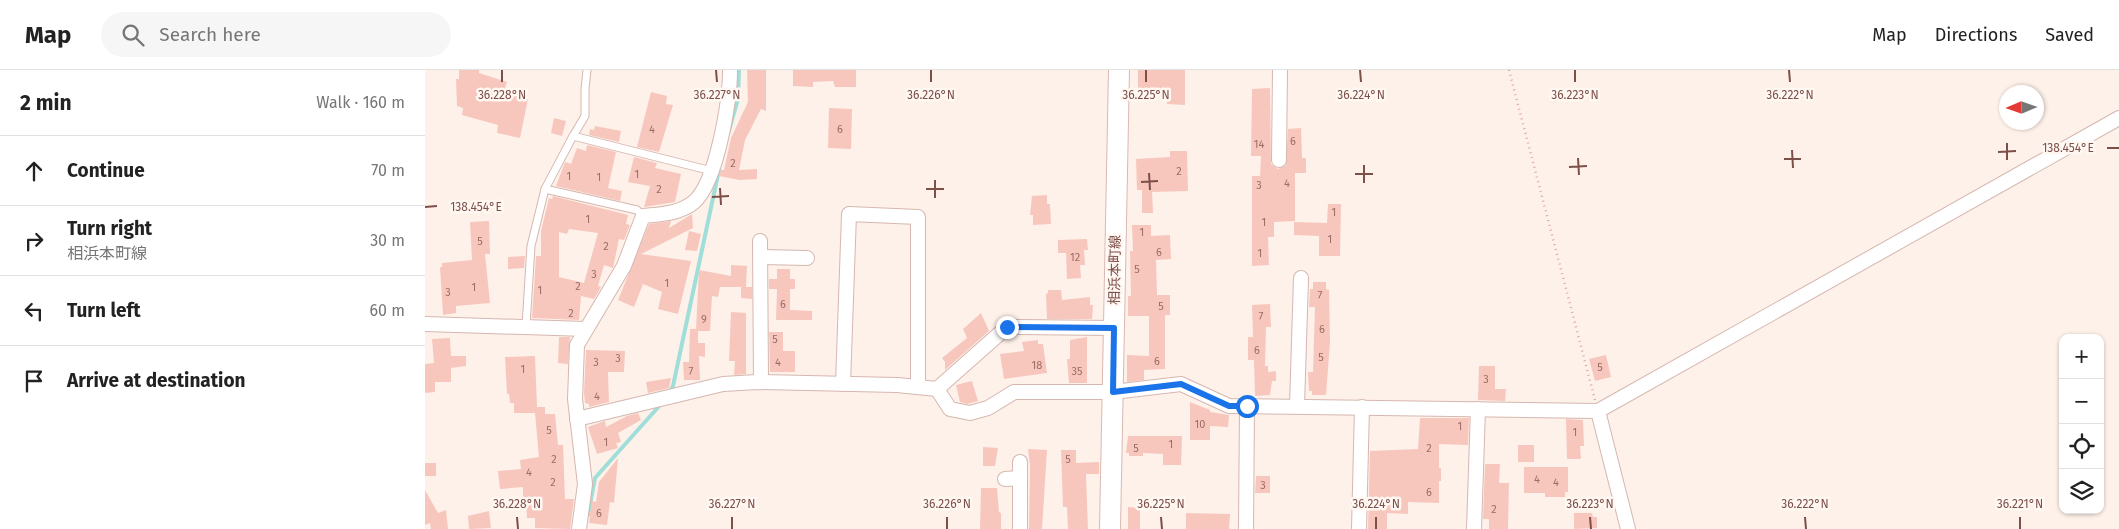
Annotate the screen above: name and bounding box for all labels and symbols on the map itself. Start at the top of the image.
north arrow [1999,85,2044,130]
text: 36.228°N [478,88,526,102]
text: 36.227°N [694,88,740,102]
text: 36.226°N [907,88,955,102]
text: 36.225°N [1122,88,1170,102]
text: 36.224°N [1337,88,1385,102]
text: 36.223°N [1551,88,1599,102]
text: 36.222°N [1766,88,1814,102]
house number: 4 [649,123,655,136]
house number: 6 [837,123,843,136]
house number: 6 [1290,135,1296,148]
house number: 14 [1254,138,1264,151]
text: 138.454°E [2042,141,2094,155]
house number: 2 [730,157,736,170]
house number: 2 [1176,165,1182,178]
house number: 1 [635,168,639,181]
house number: 1 [567,170,571,183]
house number: 1 [597,171,601,184]
house number: 4 [1284,177,1290,190]
house number: 3 [1256,179,1262,192]
house number: 2 [656,183,662,196]
text: 138.454°E [450,200,502,214]
house number: 1 [1332,206,1336,219]
house number: 1 [586,213,590,226]
house number: 1 [1262,216,1266,229]
house number: 1 [1140,226,1144,239]
house number: 1 [1328,233,1332,246]
house number: 5 [477,235,483,248]
street label: 相浜本町線 [1106,235,1124,305]
house number: 2 [603,240,609,253]
house number: 6 [1156,246,1162,259]
house number: 1 [1258,247,1262,260]
house number: 12 [1070,251,1080,264]
house number: 5 [1134,263,1140,276]
house number: 3 [591,268,597,281]
house number: 1 [665,277,669,290]
house number: 2 [575,280,581,293]
house number: 1 [472,281,476,294]
house number: 1 [538,284,542,297]
house number: 3 [445,286,451,299]
house number: 7 [1318,289,1323,302]
house number: 6 [780,298,786,311]
house number: 5 [1158,300,1164,313]
house number: 2 [568,307,574,320]
house number: 7 [1259,310,1264,323]
house number: 9 [701,313,707,326]
route end [996,316,1019,339]
house number: 6 [1319,323,1325,336]
house number: 5 [772,333,778,346]
house number: 6 [1254,344,1260,357]
house number: 5 [1318,351,1324,364]
house number: 3 [615,352,621,365]
house number: 6 [1154,355,1160,368]
house number: 3 [593,356,599,369]
house number: 4 [775,356,781,369]
house number: 18 [1032,359,1042,372]
house number: 5 [1597,361,1603,374]
house number: 1 [521,363,525,376]
house number: 7 [689,365,694,378]
house number: 35 [1072,365,1083,378]
house number: 3 [1483,373,1489,386]
house number: 4 [594,390,600,403]
route start [1236,395,1259,418]
house number: 10 [1195,418,1205,431]
house number: 1 [1458,420,1462,433]
house number: 5 [546,424,552,437]
house number: 1 [1573,426,1577,439]
house number: 1 [604,436,608,449]
house number: 1 [1169,438,1173,451]
house number: 5 [1133,442,1139,455]
house number: 2 [1426,442,1432,455]
house number: 2 [551,453,557,466]
house number: 5 [1065,453,1071,466]
house number: 4 [526,466,532,479]
house number: 4 [1534,473,1540,486]
house number: 2 [550,476,556,489]
house number: 4 [1553,476,1559,489]
house number: 3 [1260,479,1266,492]
house number: 6 [1426,486,1432,499]
text: 36.228°N [493,497,541,511]
text: 36.227°N [709,497,755,511]
text: 36.226°N [923,497,971,511]
text: 36.225°N [1137,497,1185,511]
text: 36.224°N [1352,497,1400,511]
text: 36.223°N [1566,497,1614,511]
text: 36.222°N [1781,497,1829,511]
text: 36.221°N [1997,497,2043,511]
house number: 2 [1491,503,1497,516]
house number: 6 [596,507,602,520]

